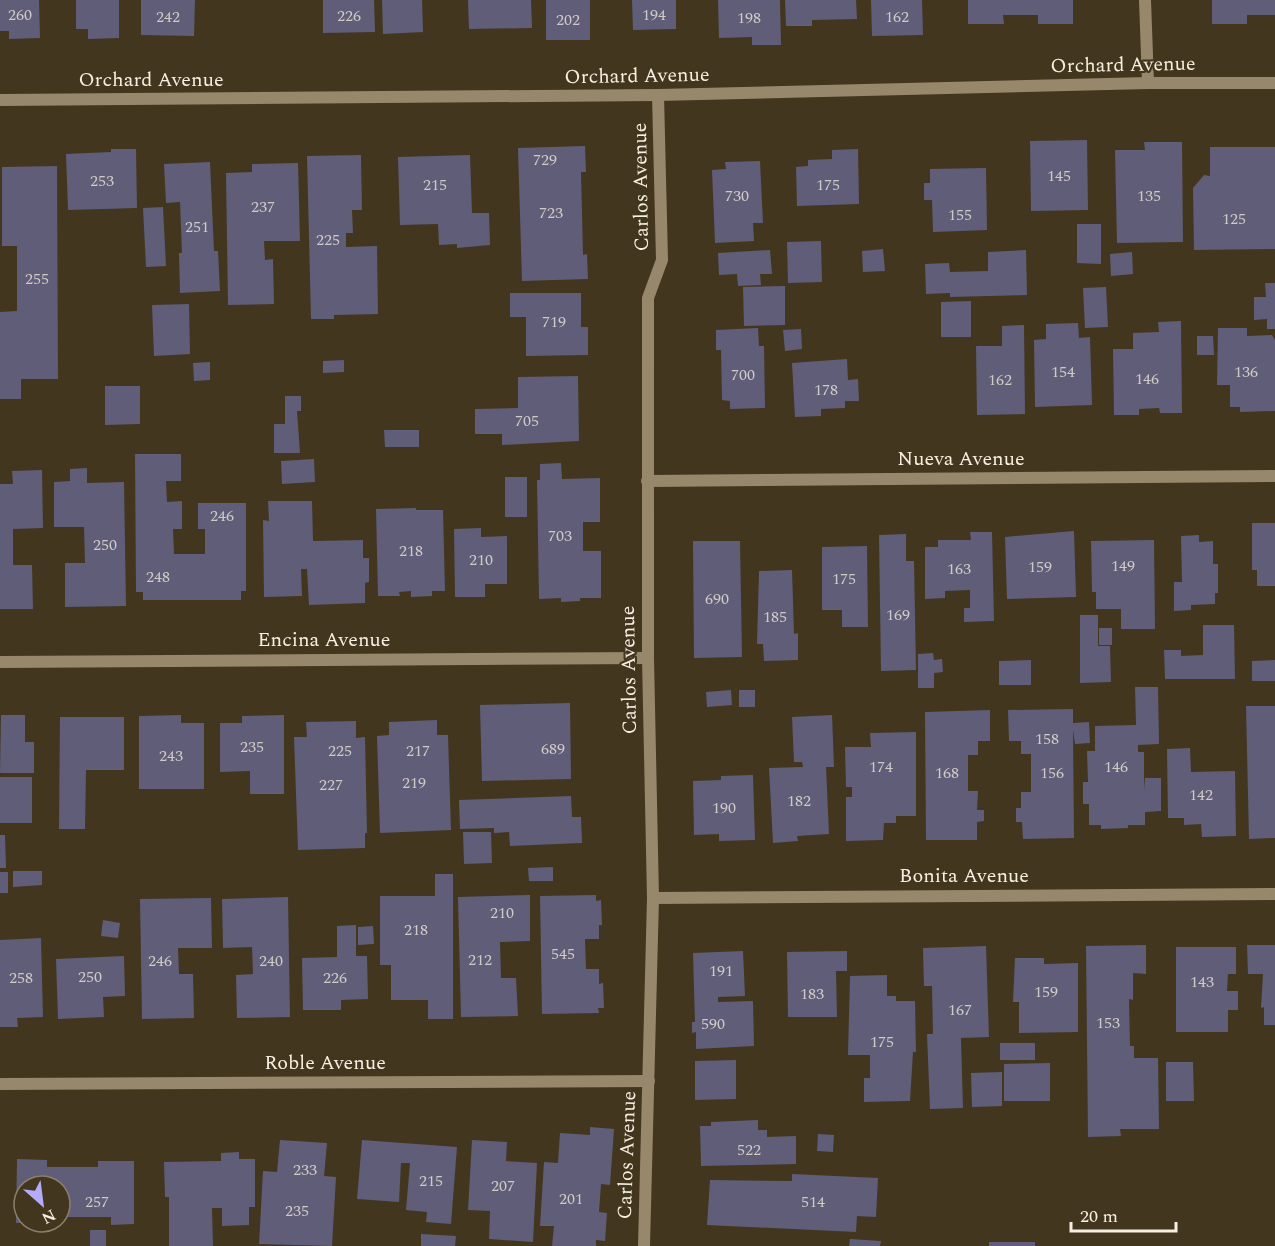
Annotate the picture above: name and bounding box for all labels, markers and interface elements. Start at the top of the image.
house number: 260 [8,3,32,27]
house number: 194 [642,3,666,27]
house number: 226 [337,4,361,28]
house number: 242 [156,5,180,29]
house number: 162 [885,5,909,29]
house number: 198 [737,6,761,30]
house number: 202 [556,8,580,32]
street label: Orchard Avenue [1050,49,1196,81]
street label: Orchard Avenue [564,60,710,92]
street label: Orchard Avenue [78,65,224,95]
street label: Carlos Avenue [625,122,657,252]
house number: 729 [533,148,557,172]
house number: 145 [1047,164,1071,188]
house number: 253 [90,169,114,193]
house number: 215 [423,173,447,197]
house number: 175 [816,173,840,197]
house number: 730 [725,184,749,208]
house number: 135 [1137,184,1161,208]
house number: 237 [251,195,275,219]
house number: 723 [539,201,563,225]
house number: 155 [948,203,972,227]
house number: 125 [1222,207,1246,231]
house number: 251 [185,215,209,239]
house number: 225 [316,228,340,252]
house number: 255 [25,267,49,291]
house number: 719 [542,310,566,334]
house number: 154 [1051,360,1075,384]
house number: 136 [1234,360,1258,384]
house number: 700 [731,363,755,387]
house number: 146 [1135,367,1159,391]
house number: 162 [988,368,1012,392]
house number: 178 [814,378,838,402]
house number: 705 [515,409,539,433]
street label: Nueva Avenue [897,444,1025,474]
house number: 246 [210,504,234,528]
house number: 703 [548,524,572,548]
house number: 250 [93,533,117,557]
house number: 218 [399,539,423,563]
house number: 210 [469,548,493,572]
house number: 149 [1111,554,1135,578]
house number: 159 [1028,555,1052,579]
house number: 163 [947,557,971,581]
house number: 248 [146,565,170,589]
house number: 175 [832,567,856,591]
house number: 690 [705,587,729,611]
house number: 169 [886,603,910,627]
street label: Carlos Avenue [613,605,645,735]
house number: 185 [763,605,787,629]
street label: Encina Avenue [258,625,390,655]
house number: 158 [1035,727,1059,751]
house number: 235 [240,735,264,759]
house number: 689 [541,737,565,761]
house number: 225 [328,739,352,763]
house number: 217 [406,739,430,763]
house number: 243 [159,744,183,768]
house number: 174 [869,755,893,779]
house number: 146 [1104,755,1128,779]
house number: 168 [935,761,959,785]
house number: 156 [1040,761,1064,785]
house number: 219 [402,771,426,795]
house number: 227 [319,773,343,797]
house number: 142 [1189,783,1213,807]
house number: 182 [787,789,811,813]
house number: 190 [712,796,736,820]
street label: Bonita Avenue [899,861,1029,891]
house number: 210 [490,901,514,925]
house number: 218 [404,918,428,942]
house number: 545 [551,942,575,966]
house number: 212 [468,948,492,972]
house number: 246 [148,949,172,973]
house number: 240 [259,949,283,973]
house number: 191 [709,959,733,983]
house number: 250 [78,965,102,989]
house number: 258 [9,966,33,990]
house number: 226 [323,966,347,990]
house number: 143 [1190,970,1214,994]
house number: 159 [1034,980,1058,1004]
house number: 183 [800,982,824,1006]
house number: 167 [948,998,972,1022]
house number: 153 [1096,1011,1120,1035]
house number: 590 [701,1012,725,1036]
house number: 175 [870,1030,894,1054]
street label: Roble Avenue [264,1048,386,1078]
street label: Carlos Avenue [610,1090,644,1220]
house number: 522 [737,1138,761,1162]
house number: 233 [293,1158,317,1182]
house number: 215 [419,1169,443,1193]
north arrow [12,1174,72,1234]
house number: 207 [491,1174,515,1198]
house number: 201 [559,1187,583,1211]
house number: 257 [85,1190,109,1214]
house number: 514 [801,1190,825,1214]
scale bar [1071,1195,1176,1233]
house number: 235 [285,1199,309,1223]
text: N [37,1203,60,1230]
text: 20 m [1080,1203,1118,1230]

